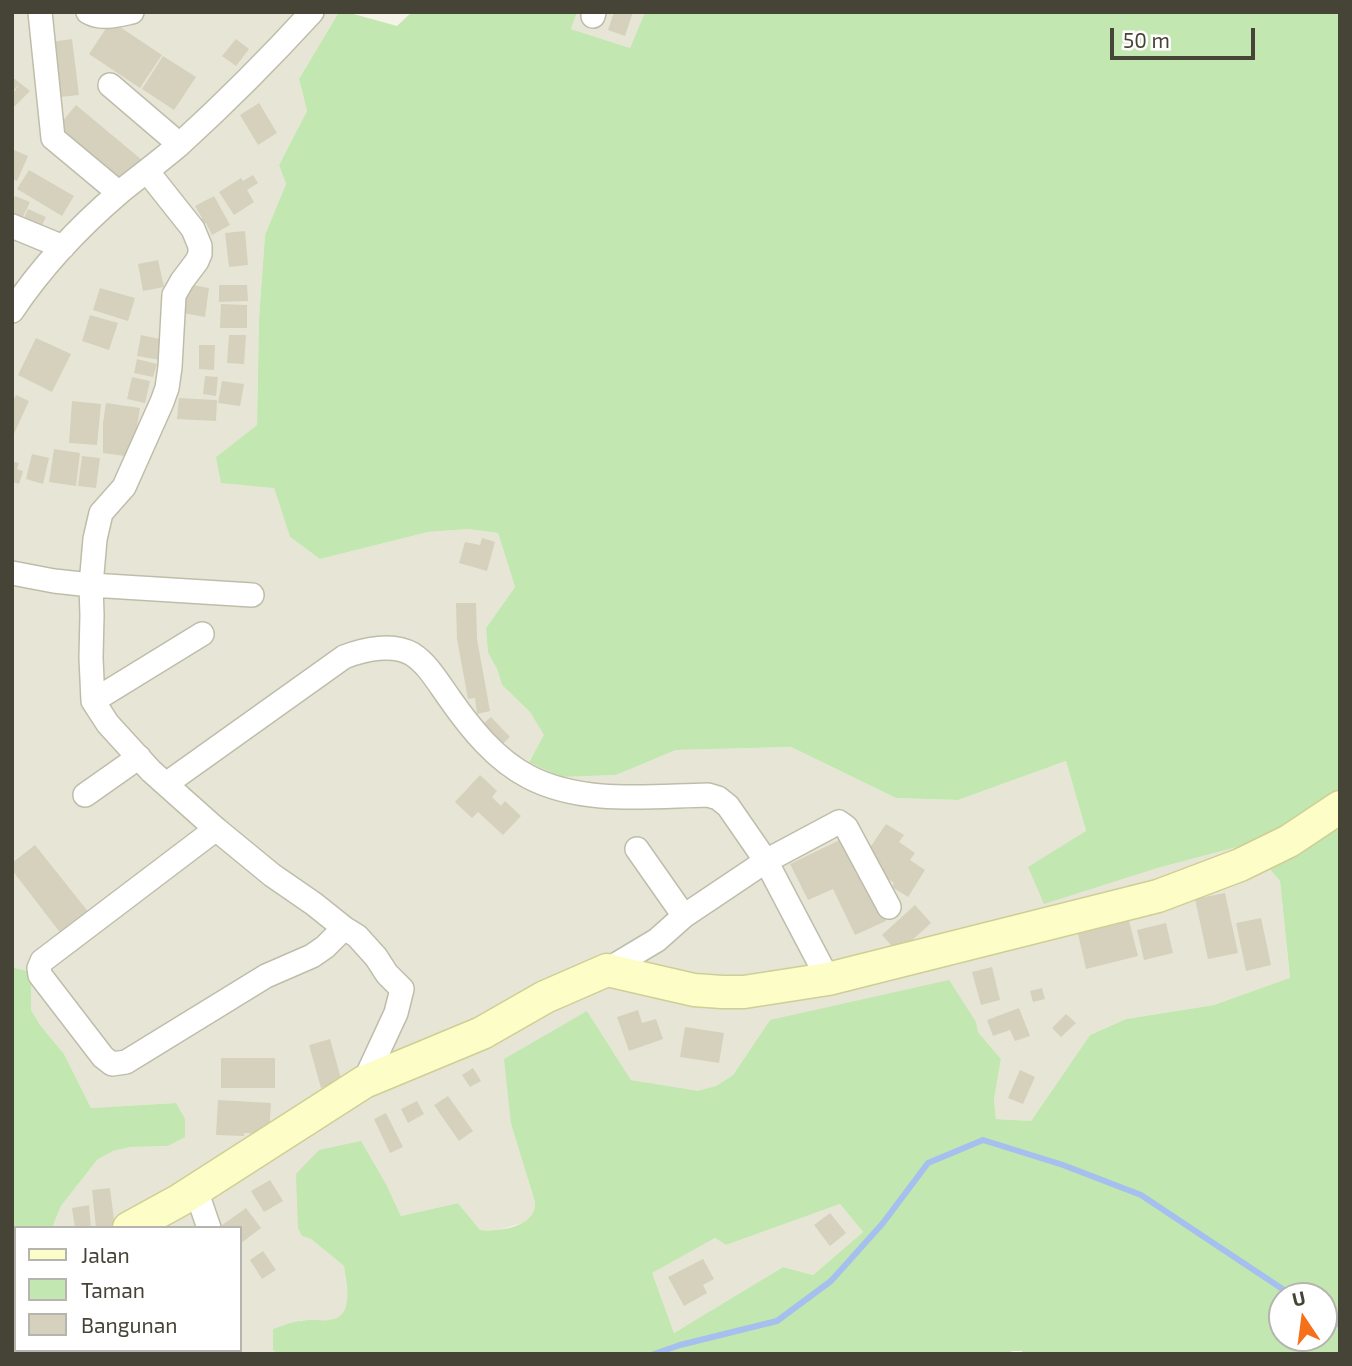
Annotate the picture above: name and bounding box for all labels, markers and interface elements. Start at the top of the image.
scale bar [1114,14,1259,58]
text: 50 m [1123,27,1170,52]
legend [14,1226,242,1352]
text: Jalan [81,1242,130,1267]
text: Taman [81,1277,145,1302]
north arrow [1268,1282,1338,1352]
text: U [1290,1285,1308,1311]
text: Bangunan [81,1312,177,1337]

